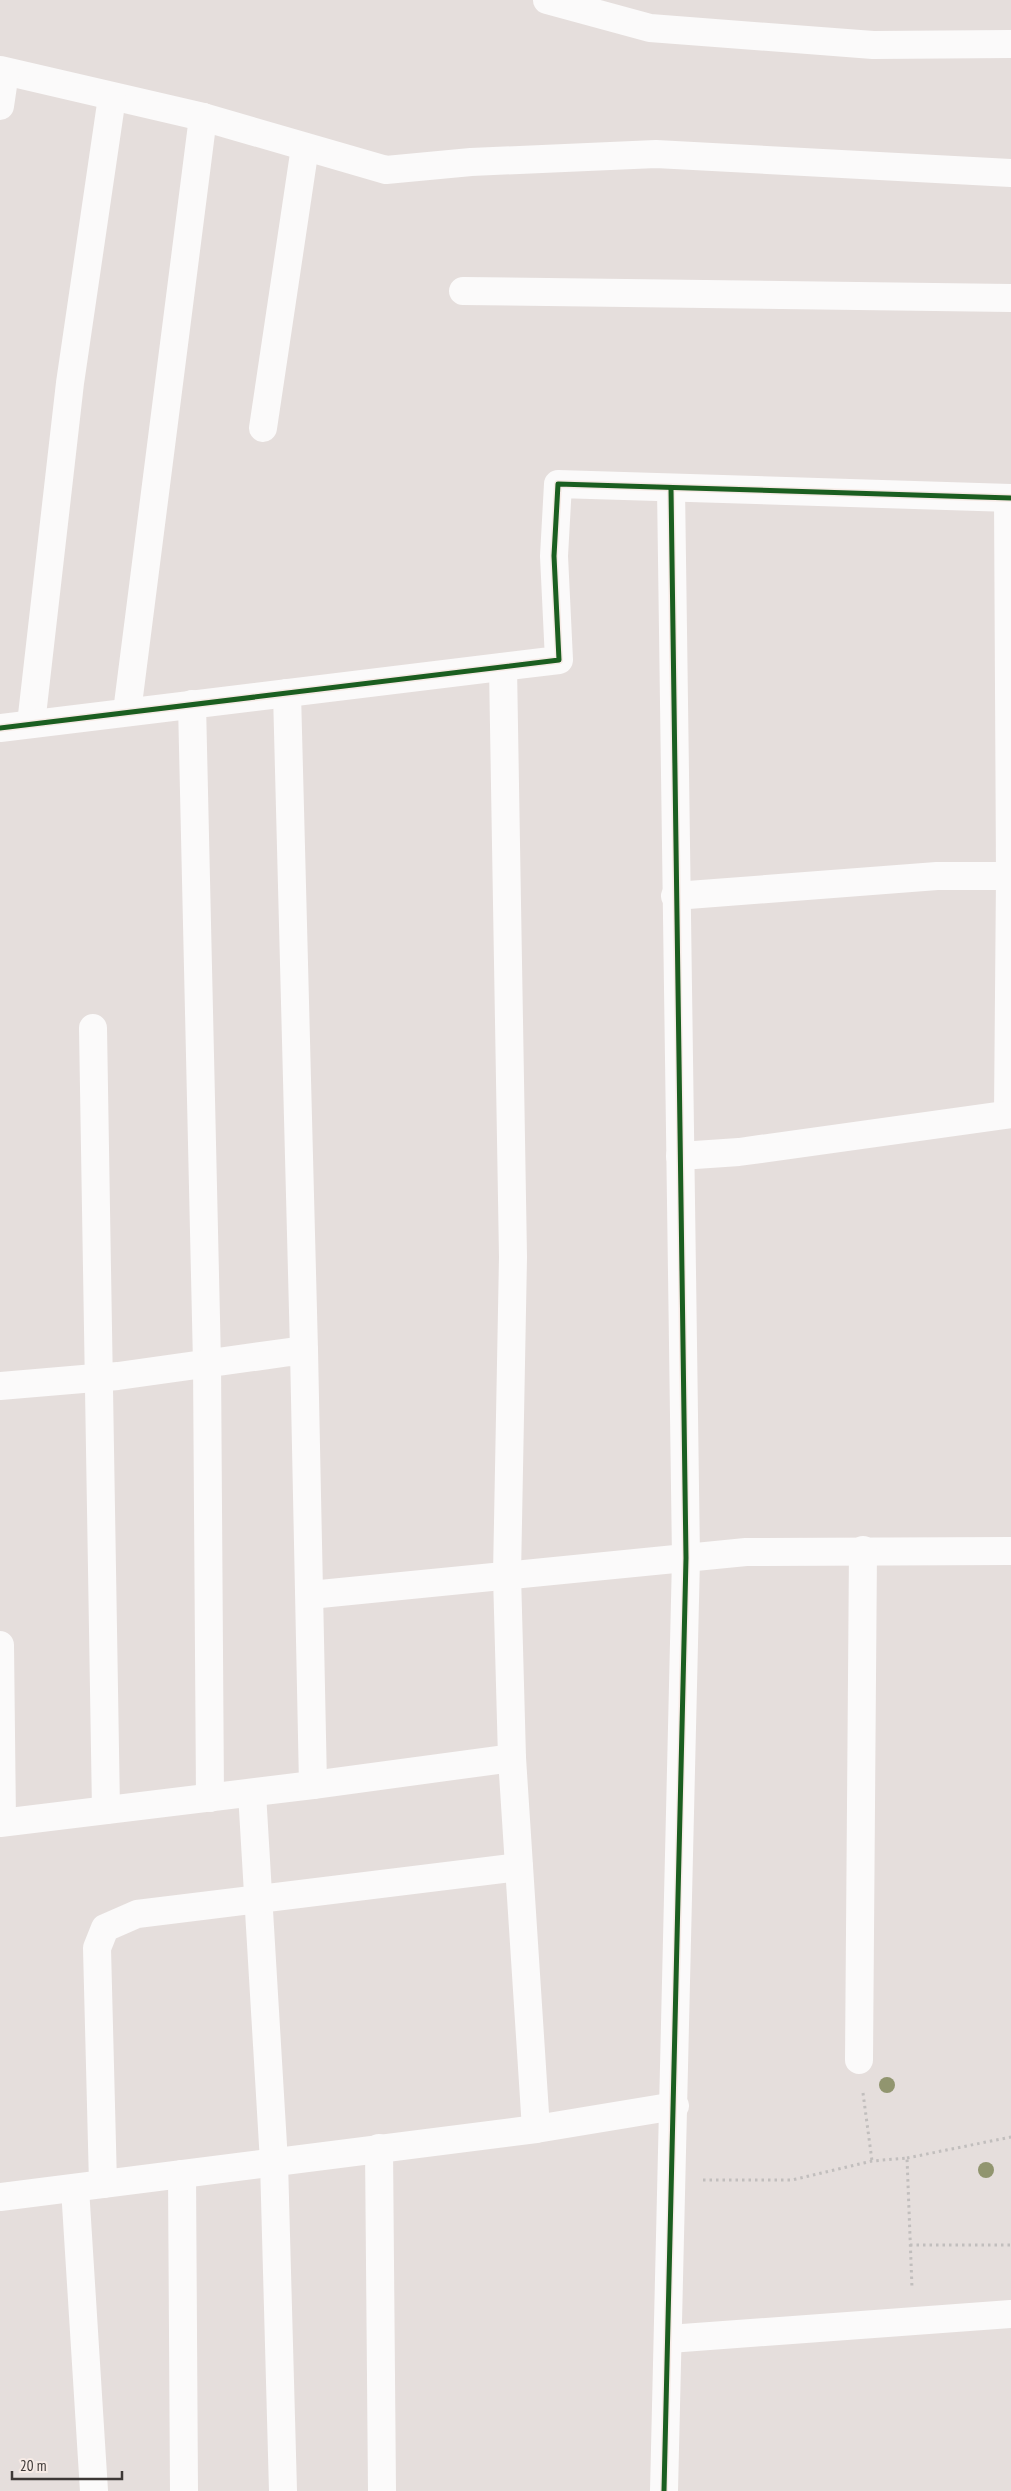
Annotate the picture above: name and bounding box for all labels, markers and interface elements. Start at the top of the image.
scale bar [12,2448,122,2480]
text: 20 m [20,2456,46,2475]

